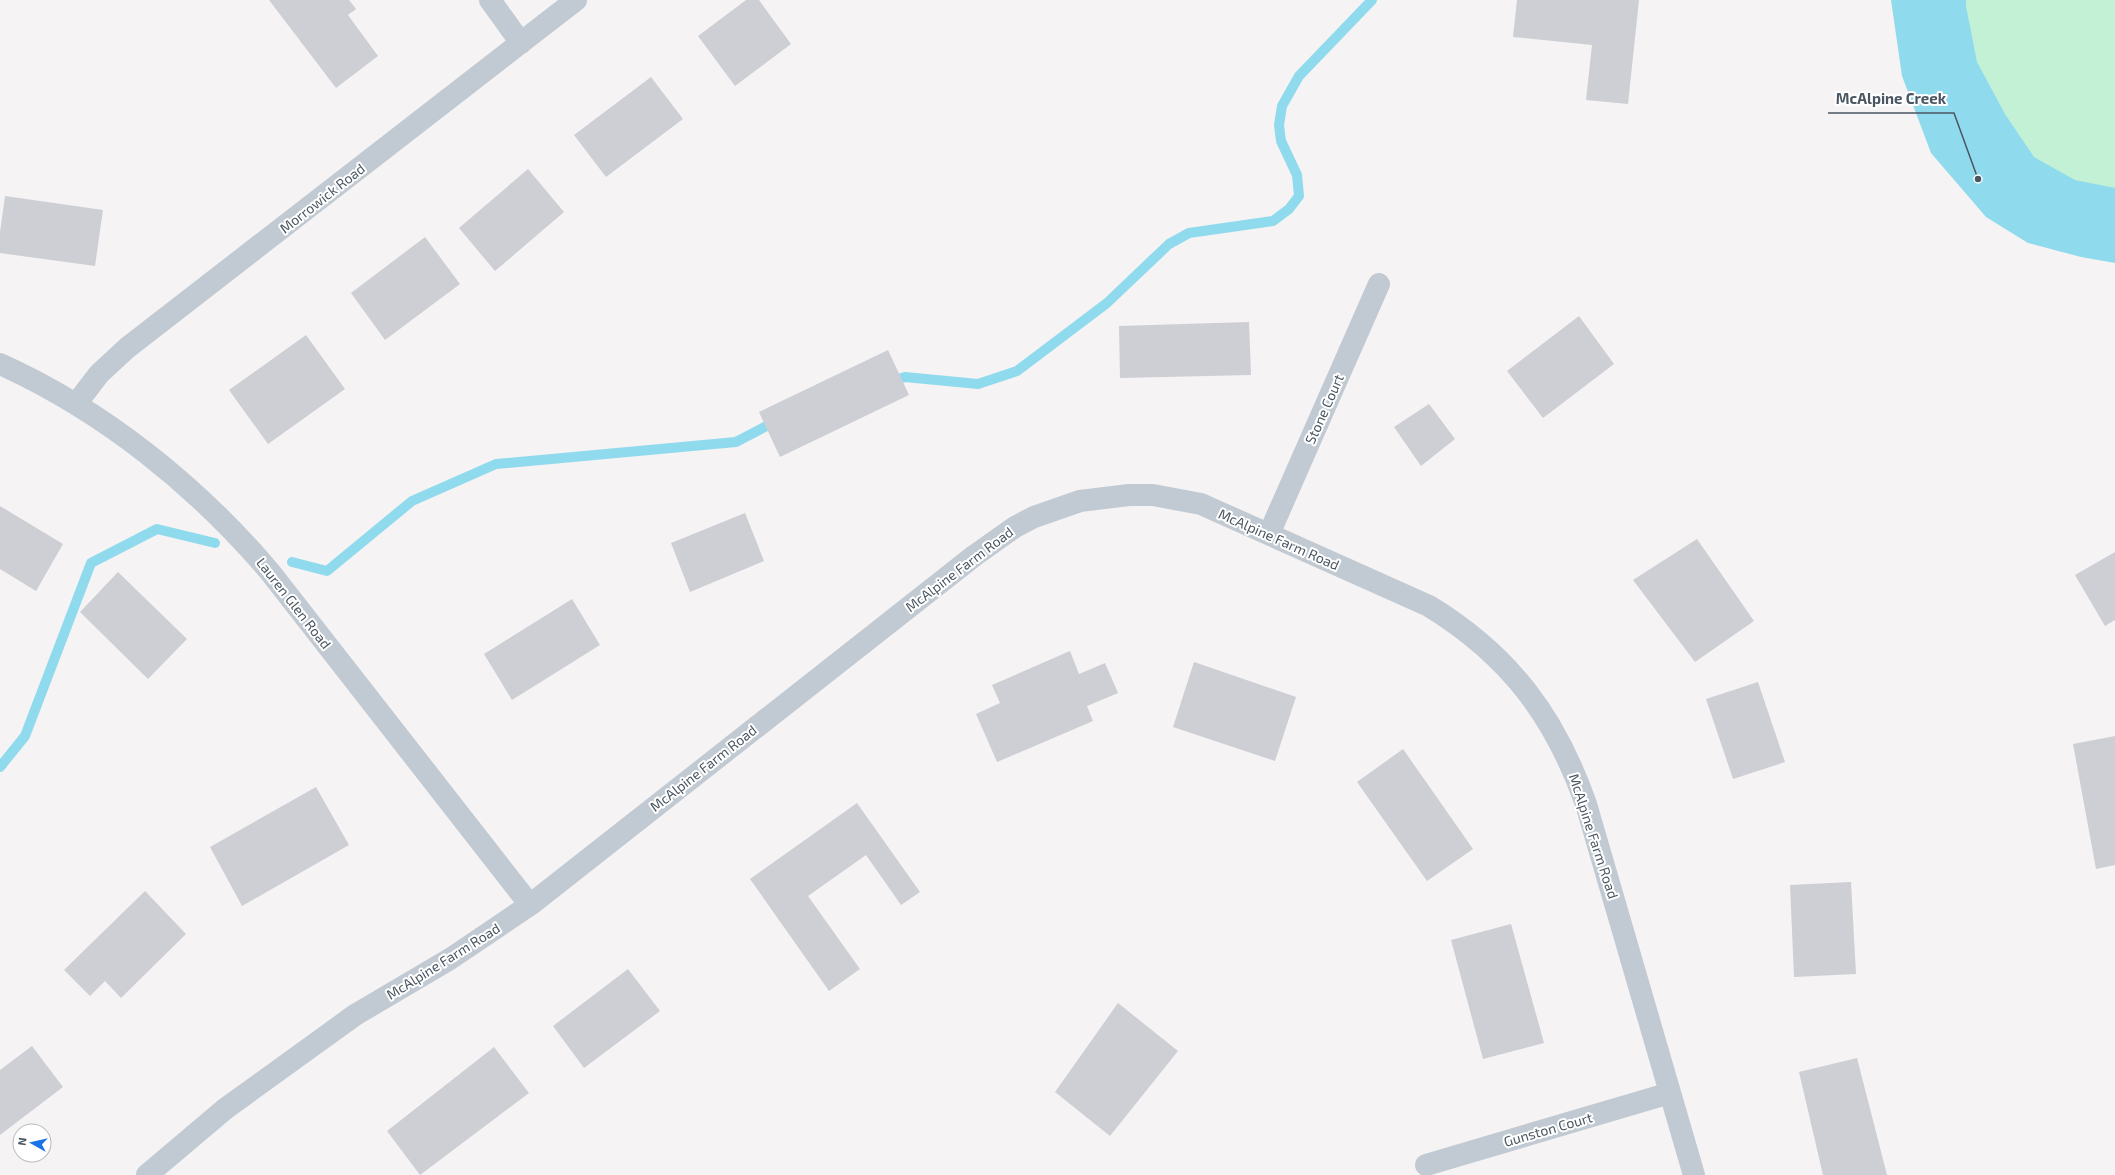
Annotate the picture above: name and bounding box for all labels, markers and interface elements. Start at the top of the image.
callout: McAlpine Creek [1828,86,1954,113]
text: McAlpine Creek [1836,89,1947,107]
street label: Morrowick Road [276,159,368,237]
street label: Stone Court [1301,371,1347,447]
street label: McAlpine Farm Road [1216,505,1342,573]
street label: McAlpine Farm Road [902,523,1016,615]
street label: Lauren Glen Road [253,554,335,652]
street label: McAlpine Farm Road [646,721,760,815]
street label: McAlpine Farm Road [1566,771,1622,901]
street label: McAlpine Farm Road [383,919,503,1003]
street label: Gunston Court [1502,1108,1594,1150]
north arrow [12,1123,52,1163]
text: N [15,1137,29,1146]

